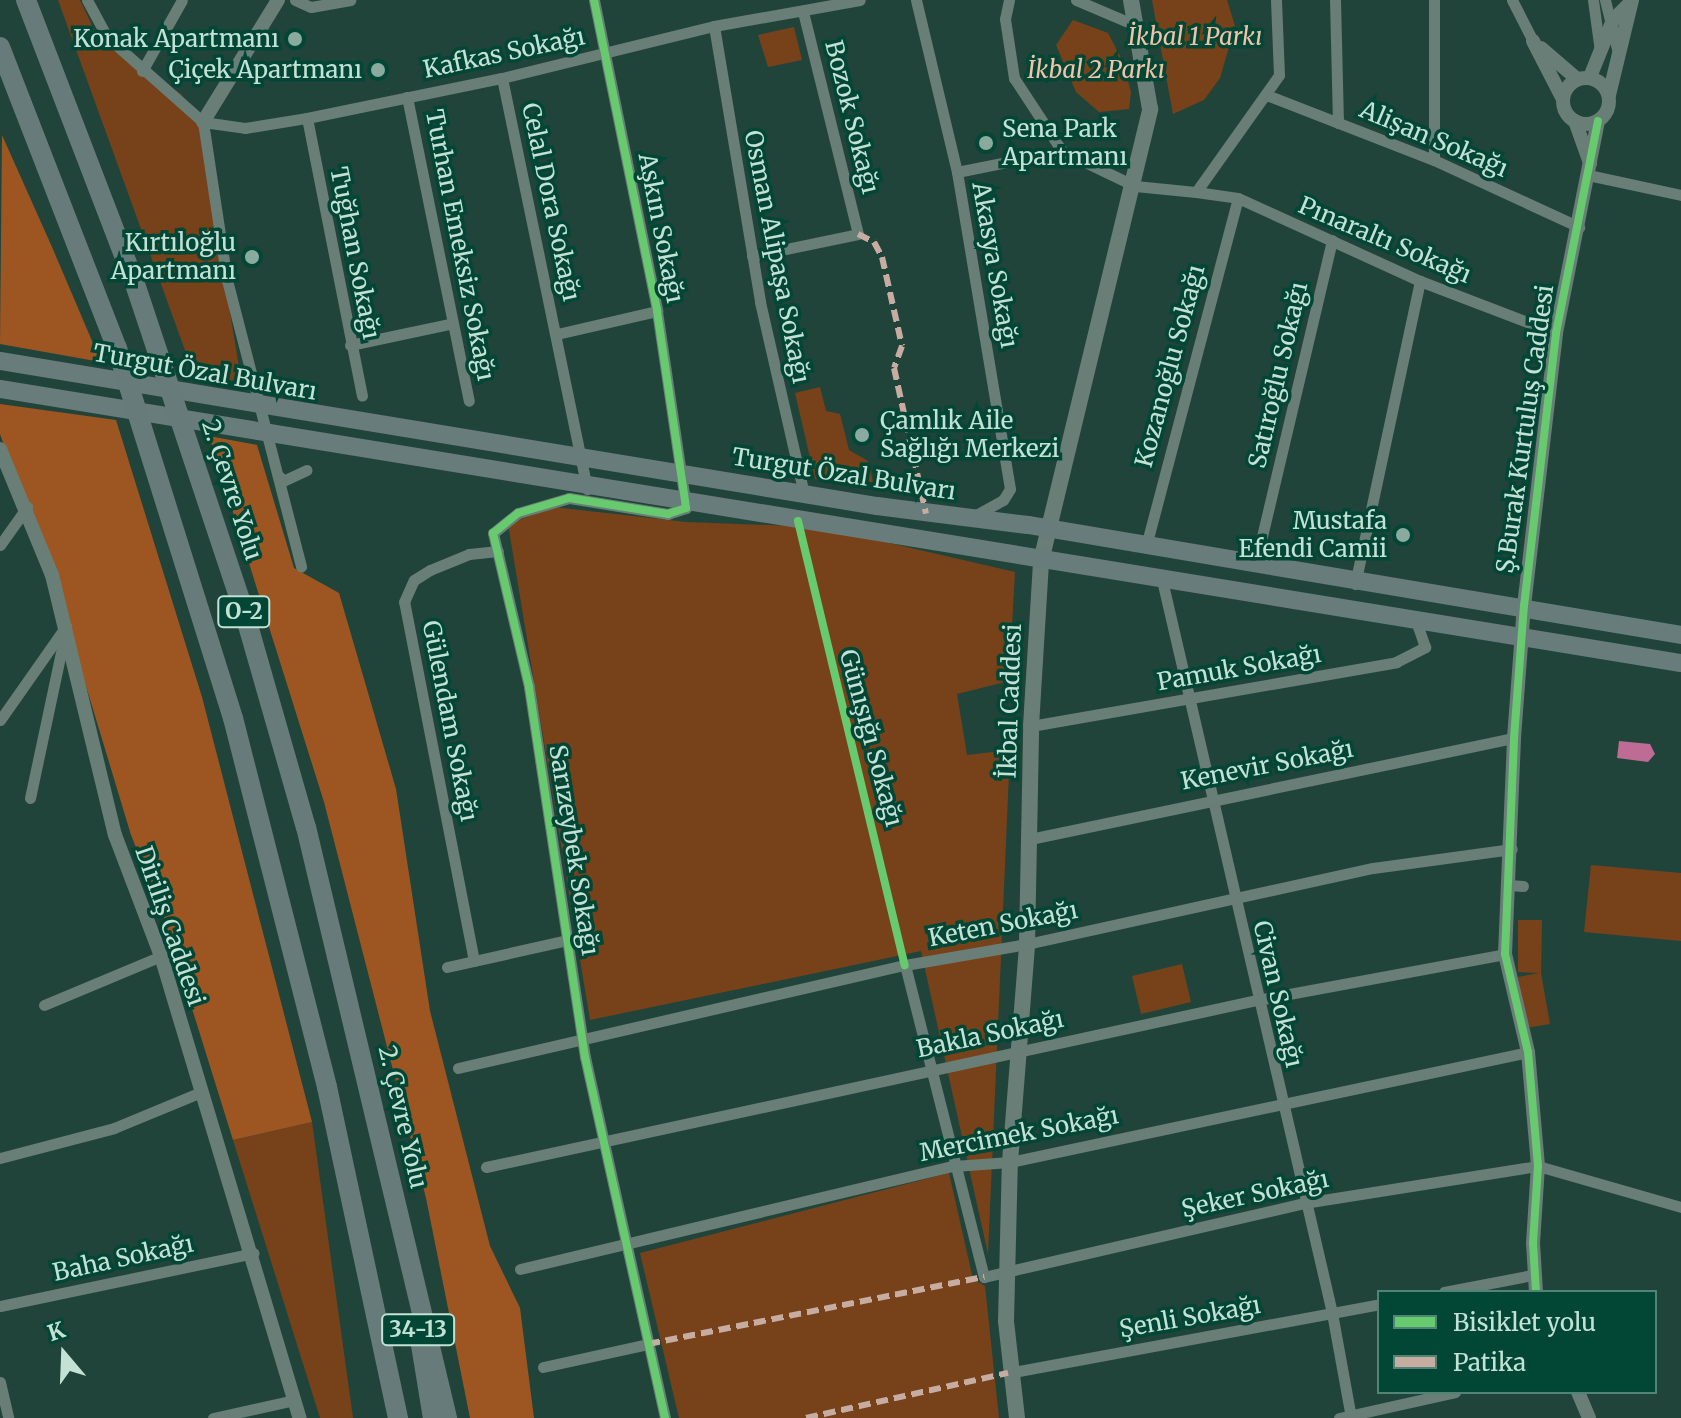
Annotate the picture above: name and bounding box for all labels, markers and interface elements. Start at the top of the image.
street label: Kafkas Sokağı [421,22,587,84]
park label: İkbal 1 Parkı [1128,23,1262,51]
place label: Konak Apartmanı [73,25,279,53]
marker: Konak Apartmanı [286,30,304,48]
street label: Bozok Sokağı [819,37,885,197]
place label: Çiçek Apartmanı [168,56,362,84]
park label: İkbal 2 Parkı [1027,56,1165,84]
marker: Çiçek Apartmanı [369,61,387,79]
street label: Alişan Sokağı [1356,95,1512,183]
street label: Celal Dora Sokağı [516,100,586,304]
street label: Turhan Emeksiz Sokağı [420,107,500,383]
place label: Sena Park Apartmanı [1002,115,1127,171]
street label: Osman Alipaşa Sokağı [738,128,816,386]
marker: Sena Park Apartmanı [977,134,995,152]
street label: Aşkın Sokağı [632,151,690,305]
street label: Tuğhan Sokağı [324,164,386,342]
street label: Akasya Sokağı [966,180,1024,350]
street label: Pınaraltı Sokağı [1294,191,1476,289]
place label: Kırtıloğlu Apartmanı [111,229,236,285]
marker: Kırtıloğlu Apartmanı [243,248,261,266]
street label: Kozanoğlu Sokağı [1129,262,1211,470]
street label: Satıroğlu Sokağı [1243,279,1313,471]
street label: Ş.Burak Kurtuluş Caddesi [1490,283,1560,575]
street label: Turgut Özal Bulvarı [91,338,319,406]
place label: Çamlık Aile Sağlığı Merkezi [880,407,1059,463]
street label: 2. Çevre Yolu [196,416,268,564]
marker: Çamlık Aile Sağlığı Merkezi [851,424,873,446]
street label: Turgut Özal Bulvarı [730,442,958,506]
place label: Mustafa Efendi Camii [1238,507,1387,563]
marker: Mustafa Efendi Camii [1394,526,1412,544]
road number: O-2 [216,594,272,630]
street label: Gülendam Sokağı [416,618,484,824]
street label: İkbal Caddesi [993,623,1027,779]
street label: Pamuk Sokağı [1155,639,1323,697]
street label: Günışığı Sokağı [834,646,908,830]
street label: Kenevir Sokağı [1179,734,1355,796]
street label: Sarızeybek Sokağı [543,743,605,957]
street label: Diriliş Caddesi [129,842,211,1010]
street label: Keten Sokağı [926,895,1080,953]
street label: Civan Sokağı [1247,918,1309,1070]
street label: Bakla Sokağı [914,1004,1066,1064]
street label: 2. Çevre Yolu [373,1043,433,1191]
street label: Mercimek Sokağı [917,1101,1121,1167]
street label: Şeker Sokağı [1179,1164,1331,1224]
street label: Baha Sokağı [50,1229,196,1287]
street label: Şenli Sokağı [1117,1290,1263,1344]
legend [1377,1290,1657,1394]
text: Bisiklet yolu [1453,1307,1596,1338]
road number: 34-13 [380,1312,456,1348]
north arrow [24,1314,104,1394]
text: K [44,1315,69,1347]
text: Patika [1453,1347,1526,1378]

